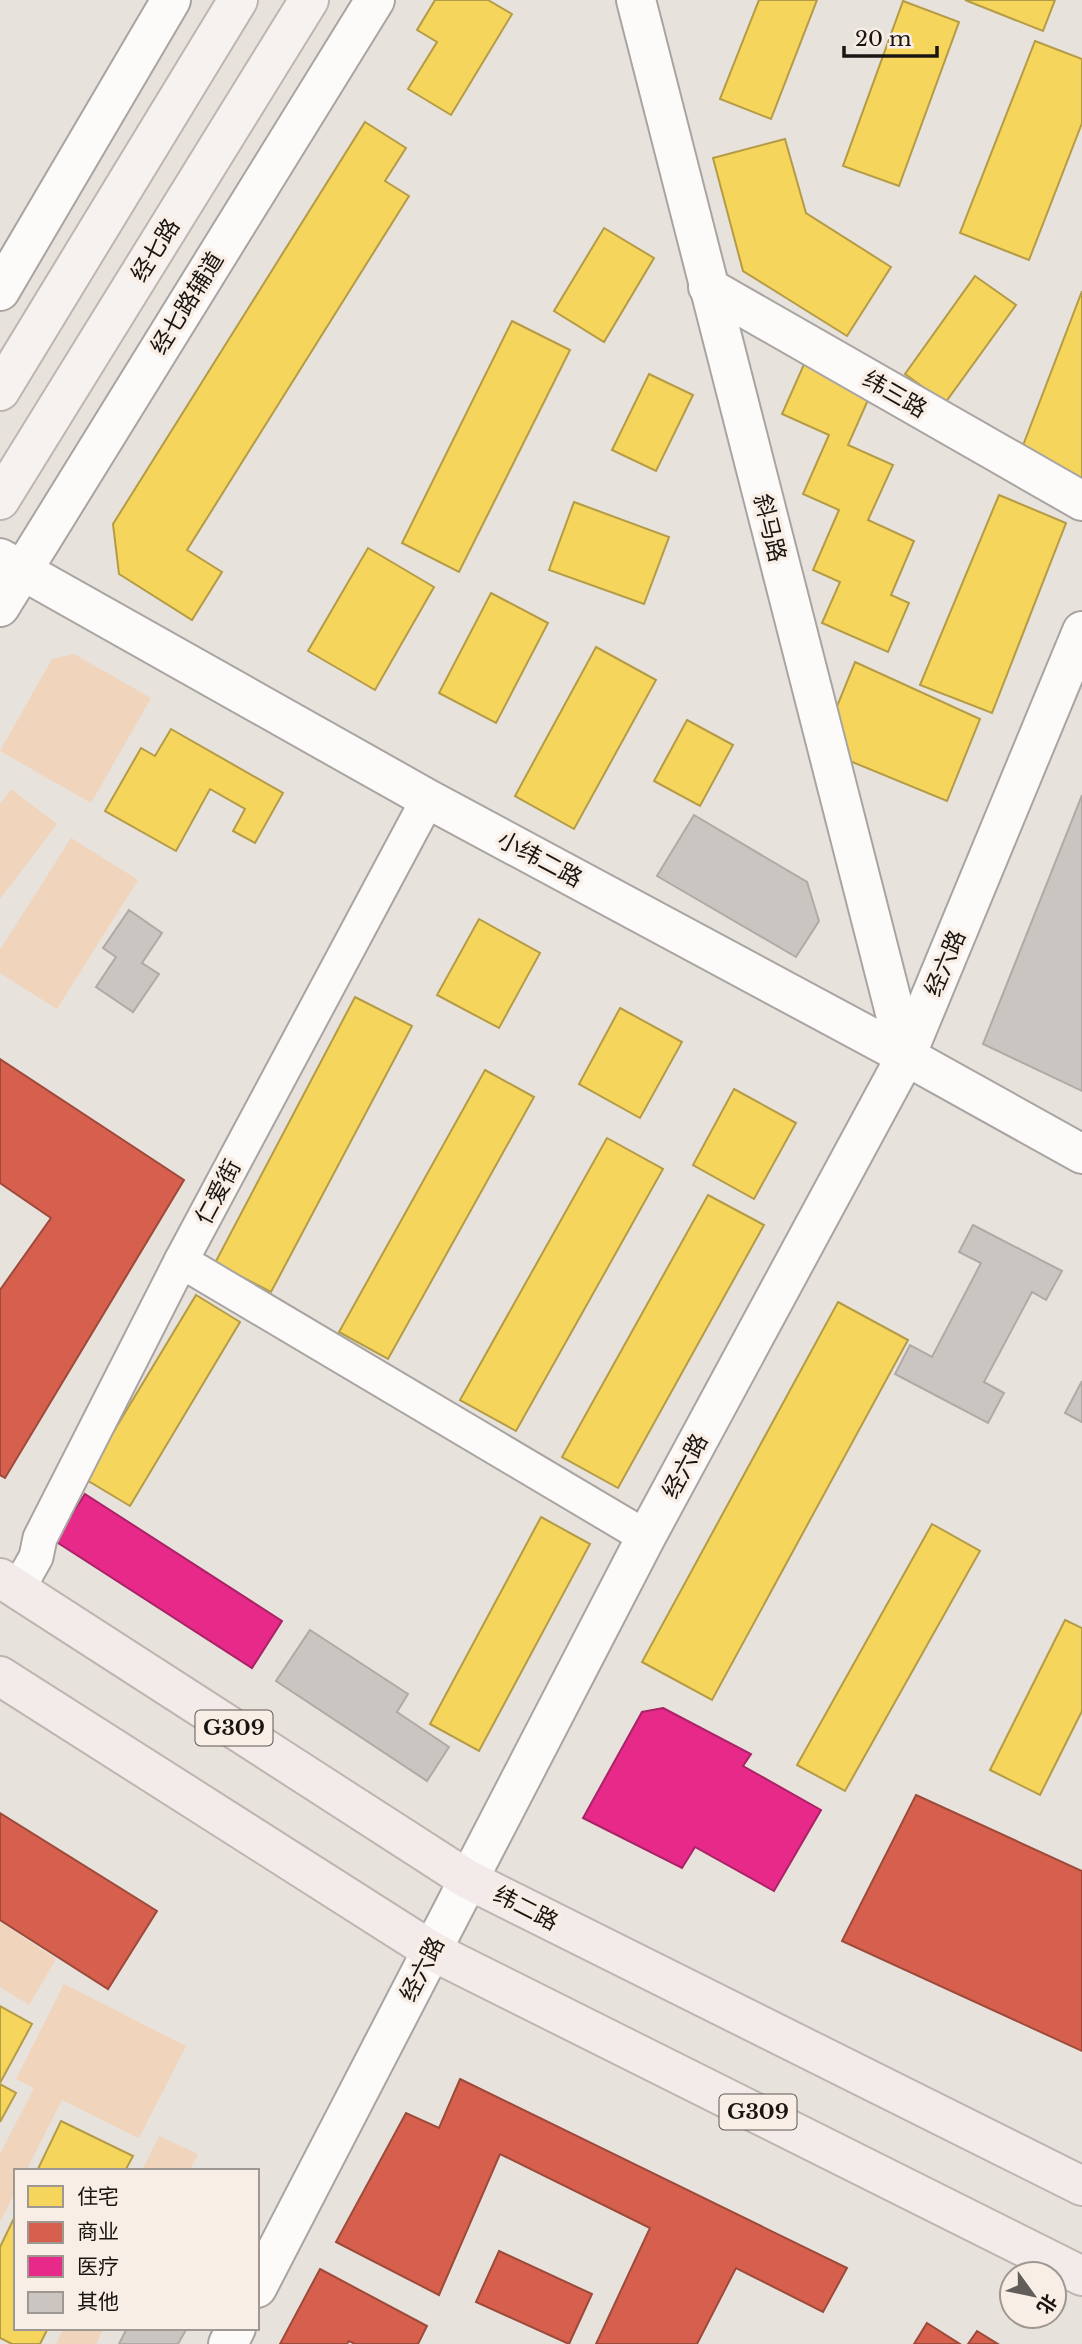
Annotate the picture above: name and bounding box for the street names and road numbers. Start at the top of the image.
street label: 经七路 [125,213,185,287]
street label: 经七路辅道 [145,247,229,359]
street label: 纬三路 [858,365,932,423]
street label: 斜马路 [748,491,792,565]
street label: 小纬二路 [493,825,587,893]
street label: 经六路 [919,926,971,1000]
street label: 仁爱街 [189,1155,247,1229]
street label: 经六路 [656,1429,714,1503]
road number: G309 [196,1710,272,1746]
street label: 纬二路 [489,1880,563,1936]
street label: 经六路 [394,1932,450,2006]
road number: G309 [720,2094,796,2130]

